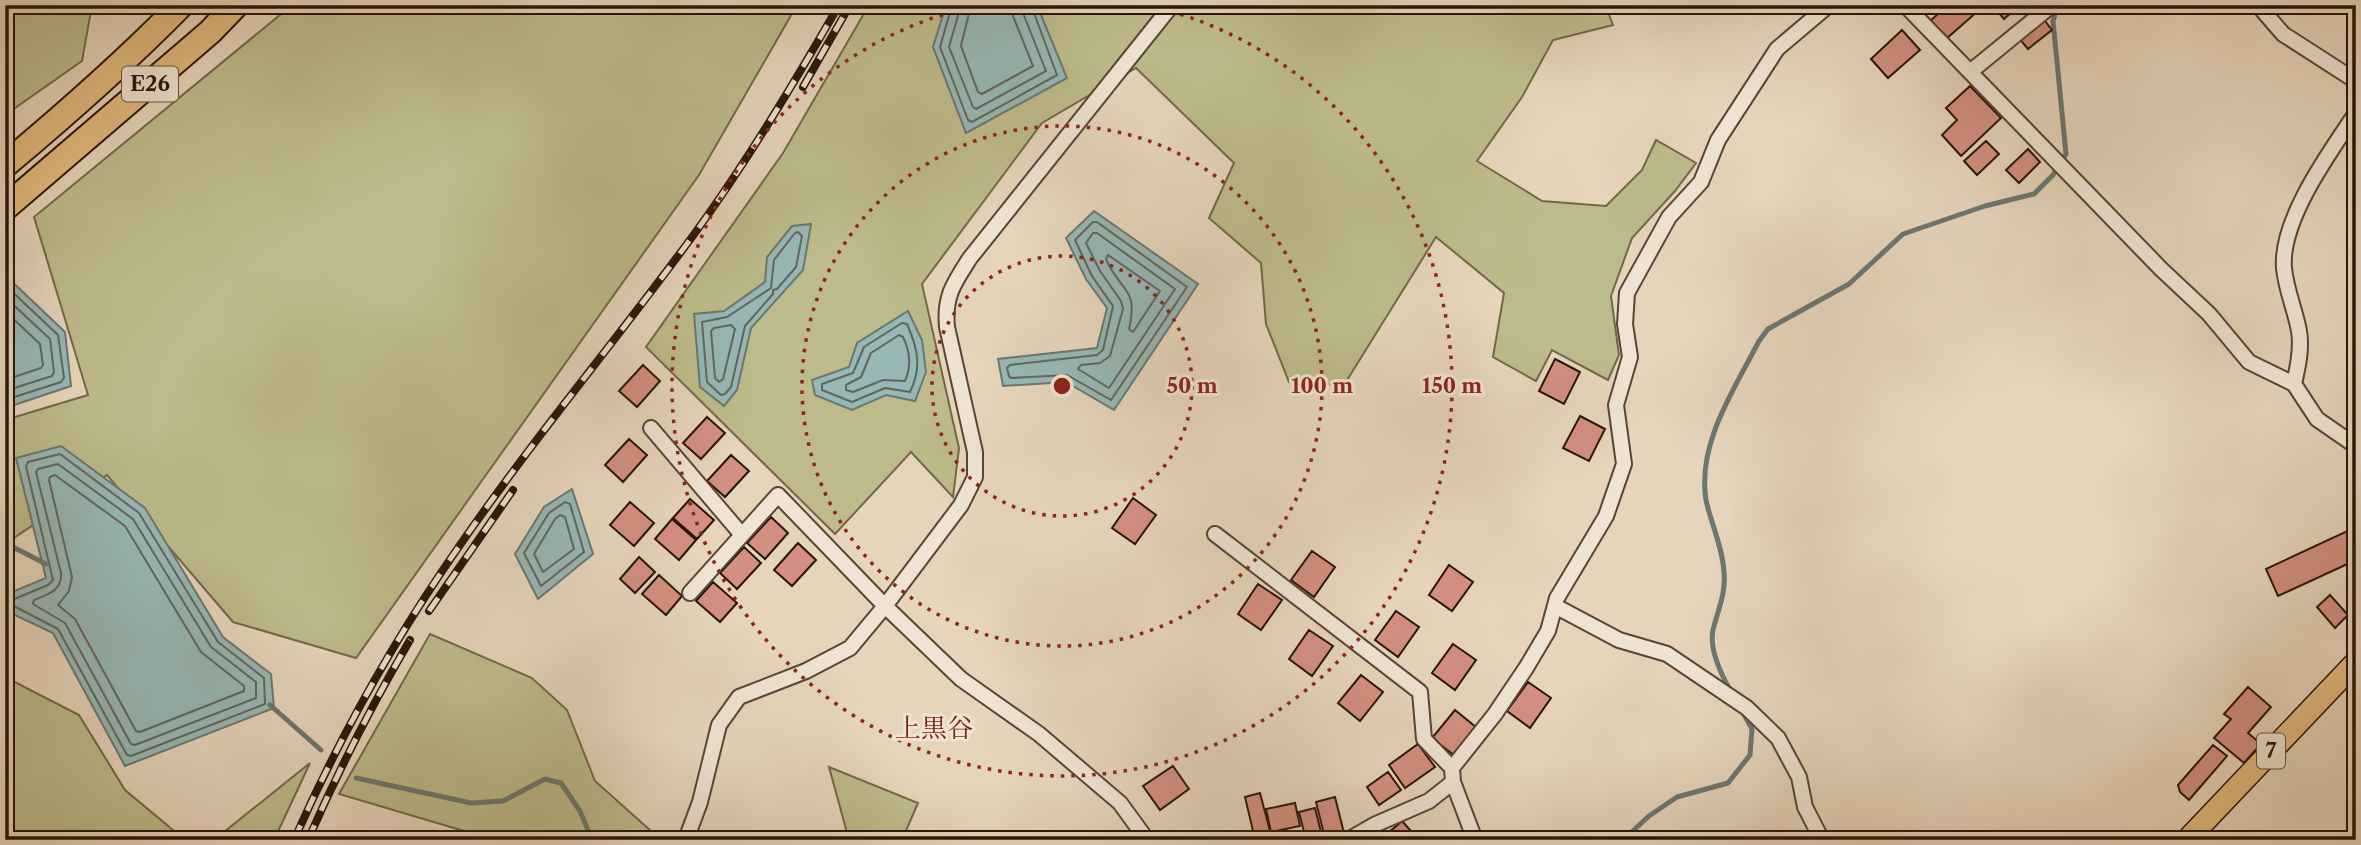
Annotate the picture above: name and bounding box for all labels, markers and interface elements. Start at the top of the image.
road number: E26 [122,66,178,102]
text: 50 m [1166,373,1218,398]
text: 100 m [1291,373,1353,398]
text: 150 m [1422,373,1482,398]
centre of rings [1050,374,1074,398]
district label: 上黒谷 [895,712,973,744]
road number: 7 [2257,734,2285,768]

